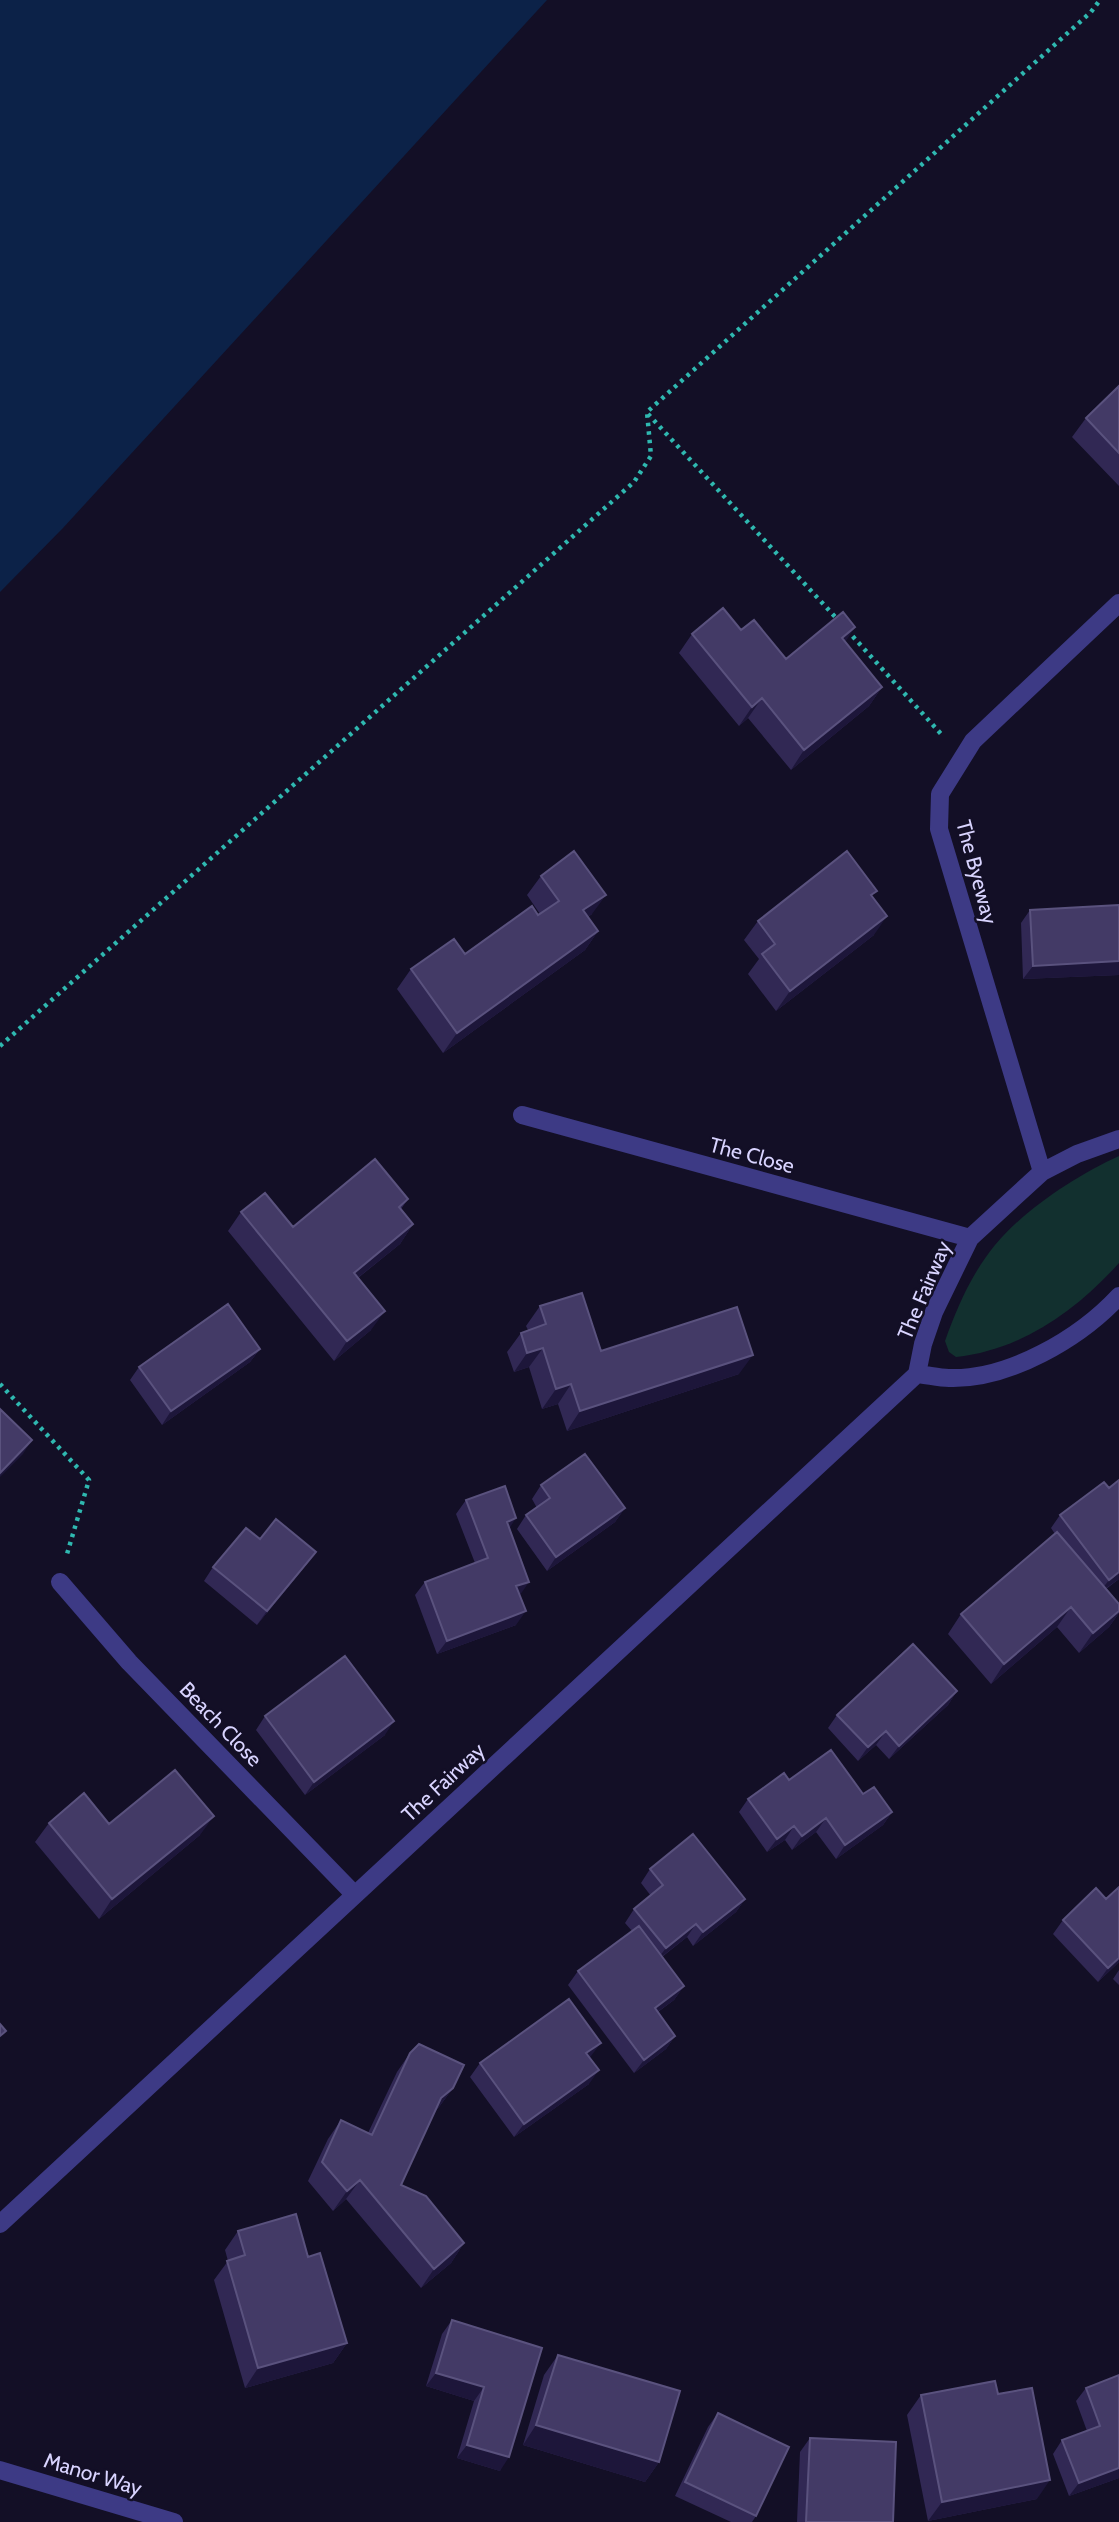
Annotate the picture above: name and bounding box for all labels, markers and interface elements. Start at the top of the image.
street label: The Byeway [951,817,1003,927]
street label: The Close [707,1132,797,1178]
street label: The Fairway [892,1237,956,1343]
street label: Beach Close [175,1677,268,1772]
street label: The Fairway [396,1737,490,1827]
street label: Manor Way [41,2447,145,2501]

